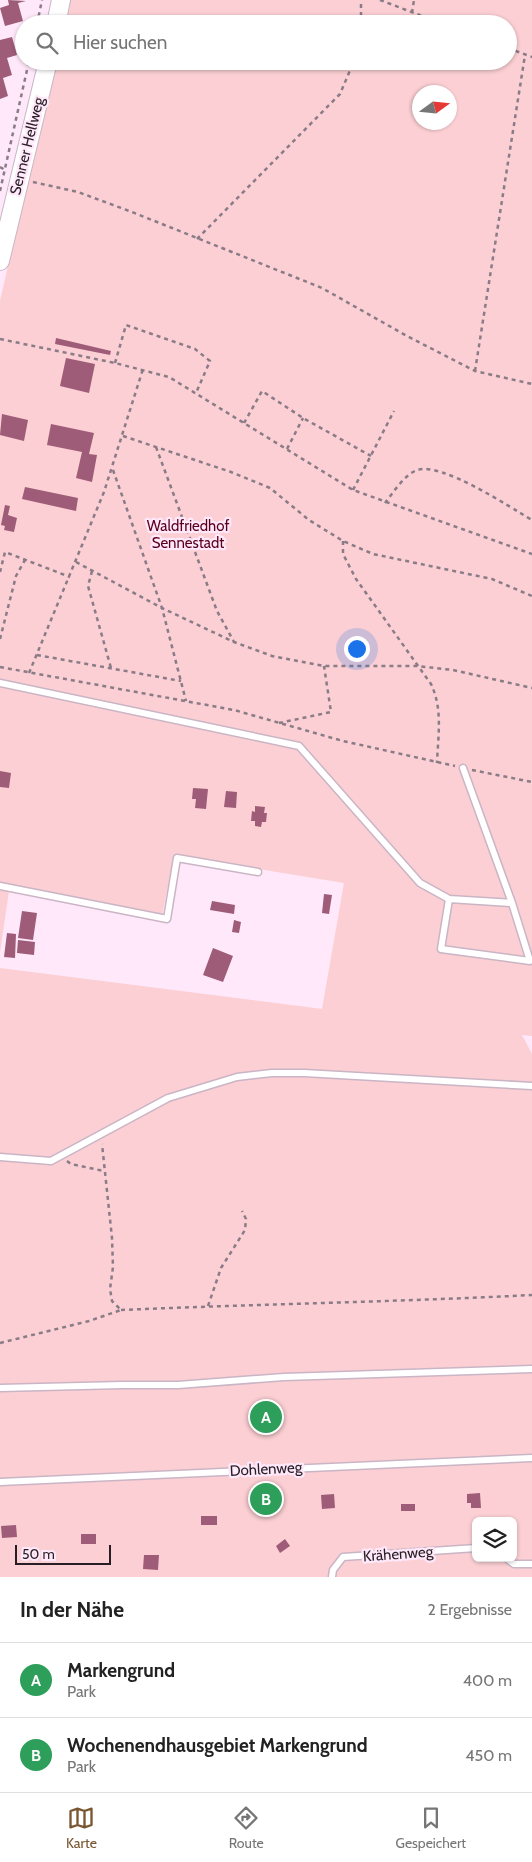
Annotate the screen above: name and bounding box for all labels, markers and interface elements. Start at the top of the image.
search box [15,15,517,70]
icon: search [33,29,61,57]
text: Hier suchen [73,31,167,54]
north arrow [412,85,457,130]
street label: Senner Hellweg [6,95,48,197]
park label: Waldfriedhof Sennestadt [147,517,229,552]
your location [344,636,370,662]
pin: A [250,1398,282,1436]
street label: Dohlenweg [229,1458,303,1480]
pin: B [250,1480,282,1518]
map controls [472,1517,517,1562]
button: layers [472,1517,517,1562]
scale bar [15,1542,111,1565]
street label: Krähenweg [362,1543,434,1565]
text: 50 m [22,1545,55,1563]
text: In der Nähe [20,1597,124,1622]
text: 2 Ergebnisse [428,1600,512,1619]
text: Markengrund [67,1659,175,1682]
text: A [31,1671,41,1690]
text: 400 m [463,1671,512,1690]
text: Park [67,1682,96,1701]
text: Wochenendhausgebiet Markengrund [67,1734,368,1757]
text: B [31,1746,41,1765]
text: 450 m [465,1746,512,1765]
text: Park [67,1757,96,1776]
tab: Karte [66,1804,97,1852]
tab: Route [229,1804,264,1852]
tab: Gespeichert [396,1804,466,1852]

